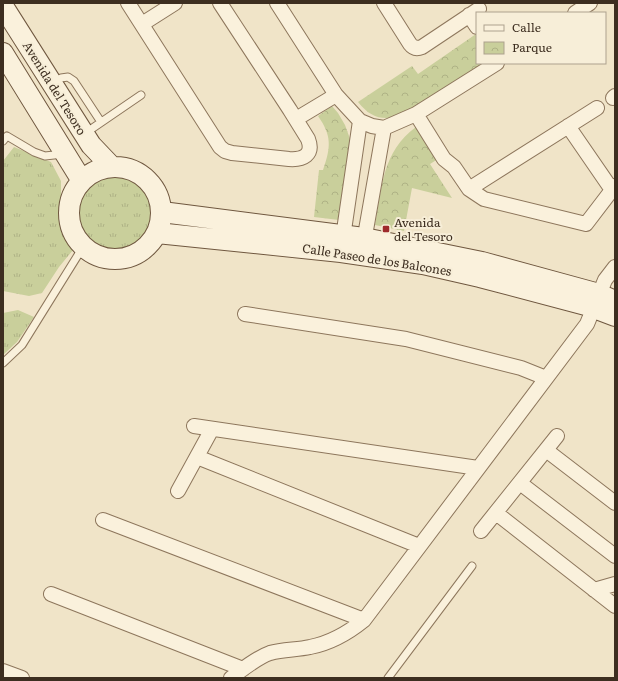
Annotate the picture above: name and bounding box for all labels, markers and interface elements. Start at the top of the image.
legend [476,12,606,64]
text: Calle [512,18,541,36]
street label: Avenida del Tesoro [19,38,91,138]
text: Parque [512,38,552,56]
place label: Avenida del Tesoro [394,213,453,245]
marker: Avenida del Tesoro [381,224,391,234]
street label: Calle Paseo de los Balcones [301,238,453,280]

